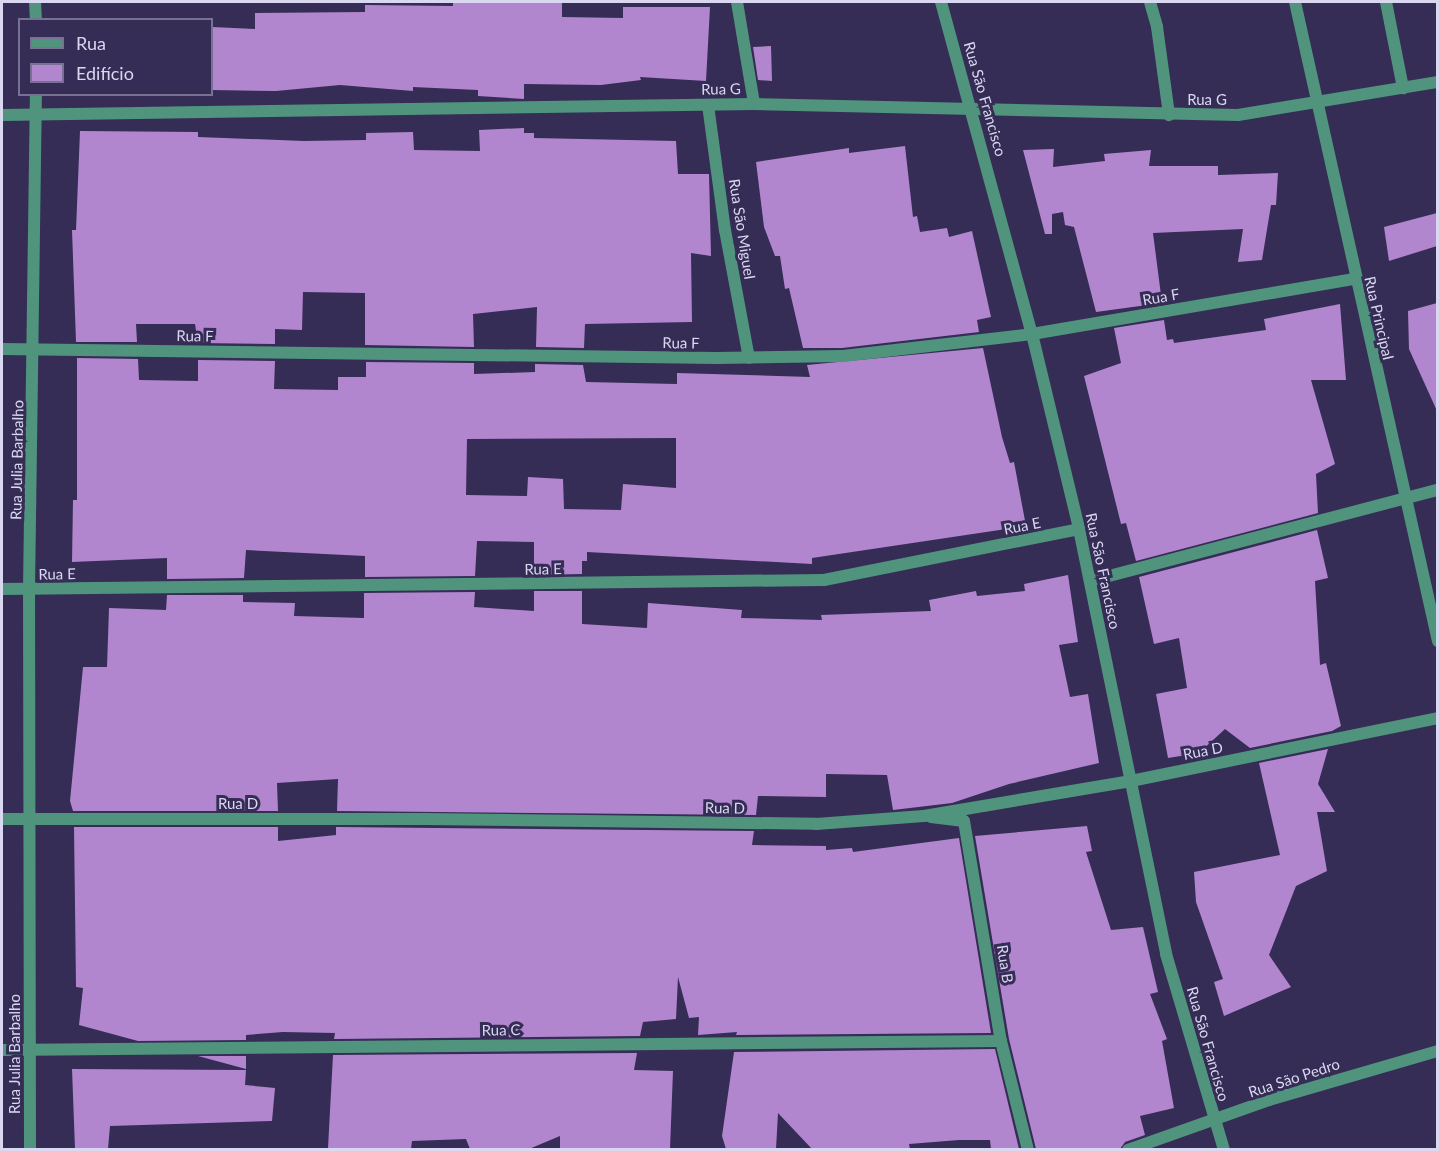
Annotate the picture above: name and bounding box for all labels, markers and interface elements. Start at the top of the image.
legend [18,18,213,96]
text: Rua [76,32,106,54]
street label: Rua São Francisco [960,40,1010,158]
text: Edifício [76,62,134,84]
street label: Rua G [701,80,741,98]
street label: Rua G [1187,91,1227,109]
street label: Rua São Miguel [725,177,759,281]
street label: Rua Principal [1361,274,1397,362]
street label: Rua F [1141,285,1181,309]
street label: Rua F [176,327,214,345]
street label: Rua F [662,334,700,352]
street label: Rua Julia Barbalho [7,400,27,520]
street label: Rua São Francisco [1082,511,1124,631]
street label: Rua E [1002,514,1042,538]
street label: Rua E [524,560,562,578]
street label: Rua E [38,565,76,583]
street label: Rua D [1182,738,1224,764]
street label: Rua D [218,795,258,813]
street label: Rua D [705,799,745,817]
street label: Rua B [993,944,1017,984]
street label: Rua São Francisco [1183,985,1233,1103]
street label: Rua Julia Barbalho [6,994,24,1114]
street label: Rua C [481,1021,521,1039]
street label: Rua São Pedro [1246,1055,1342,1101]

